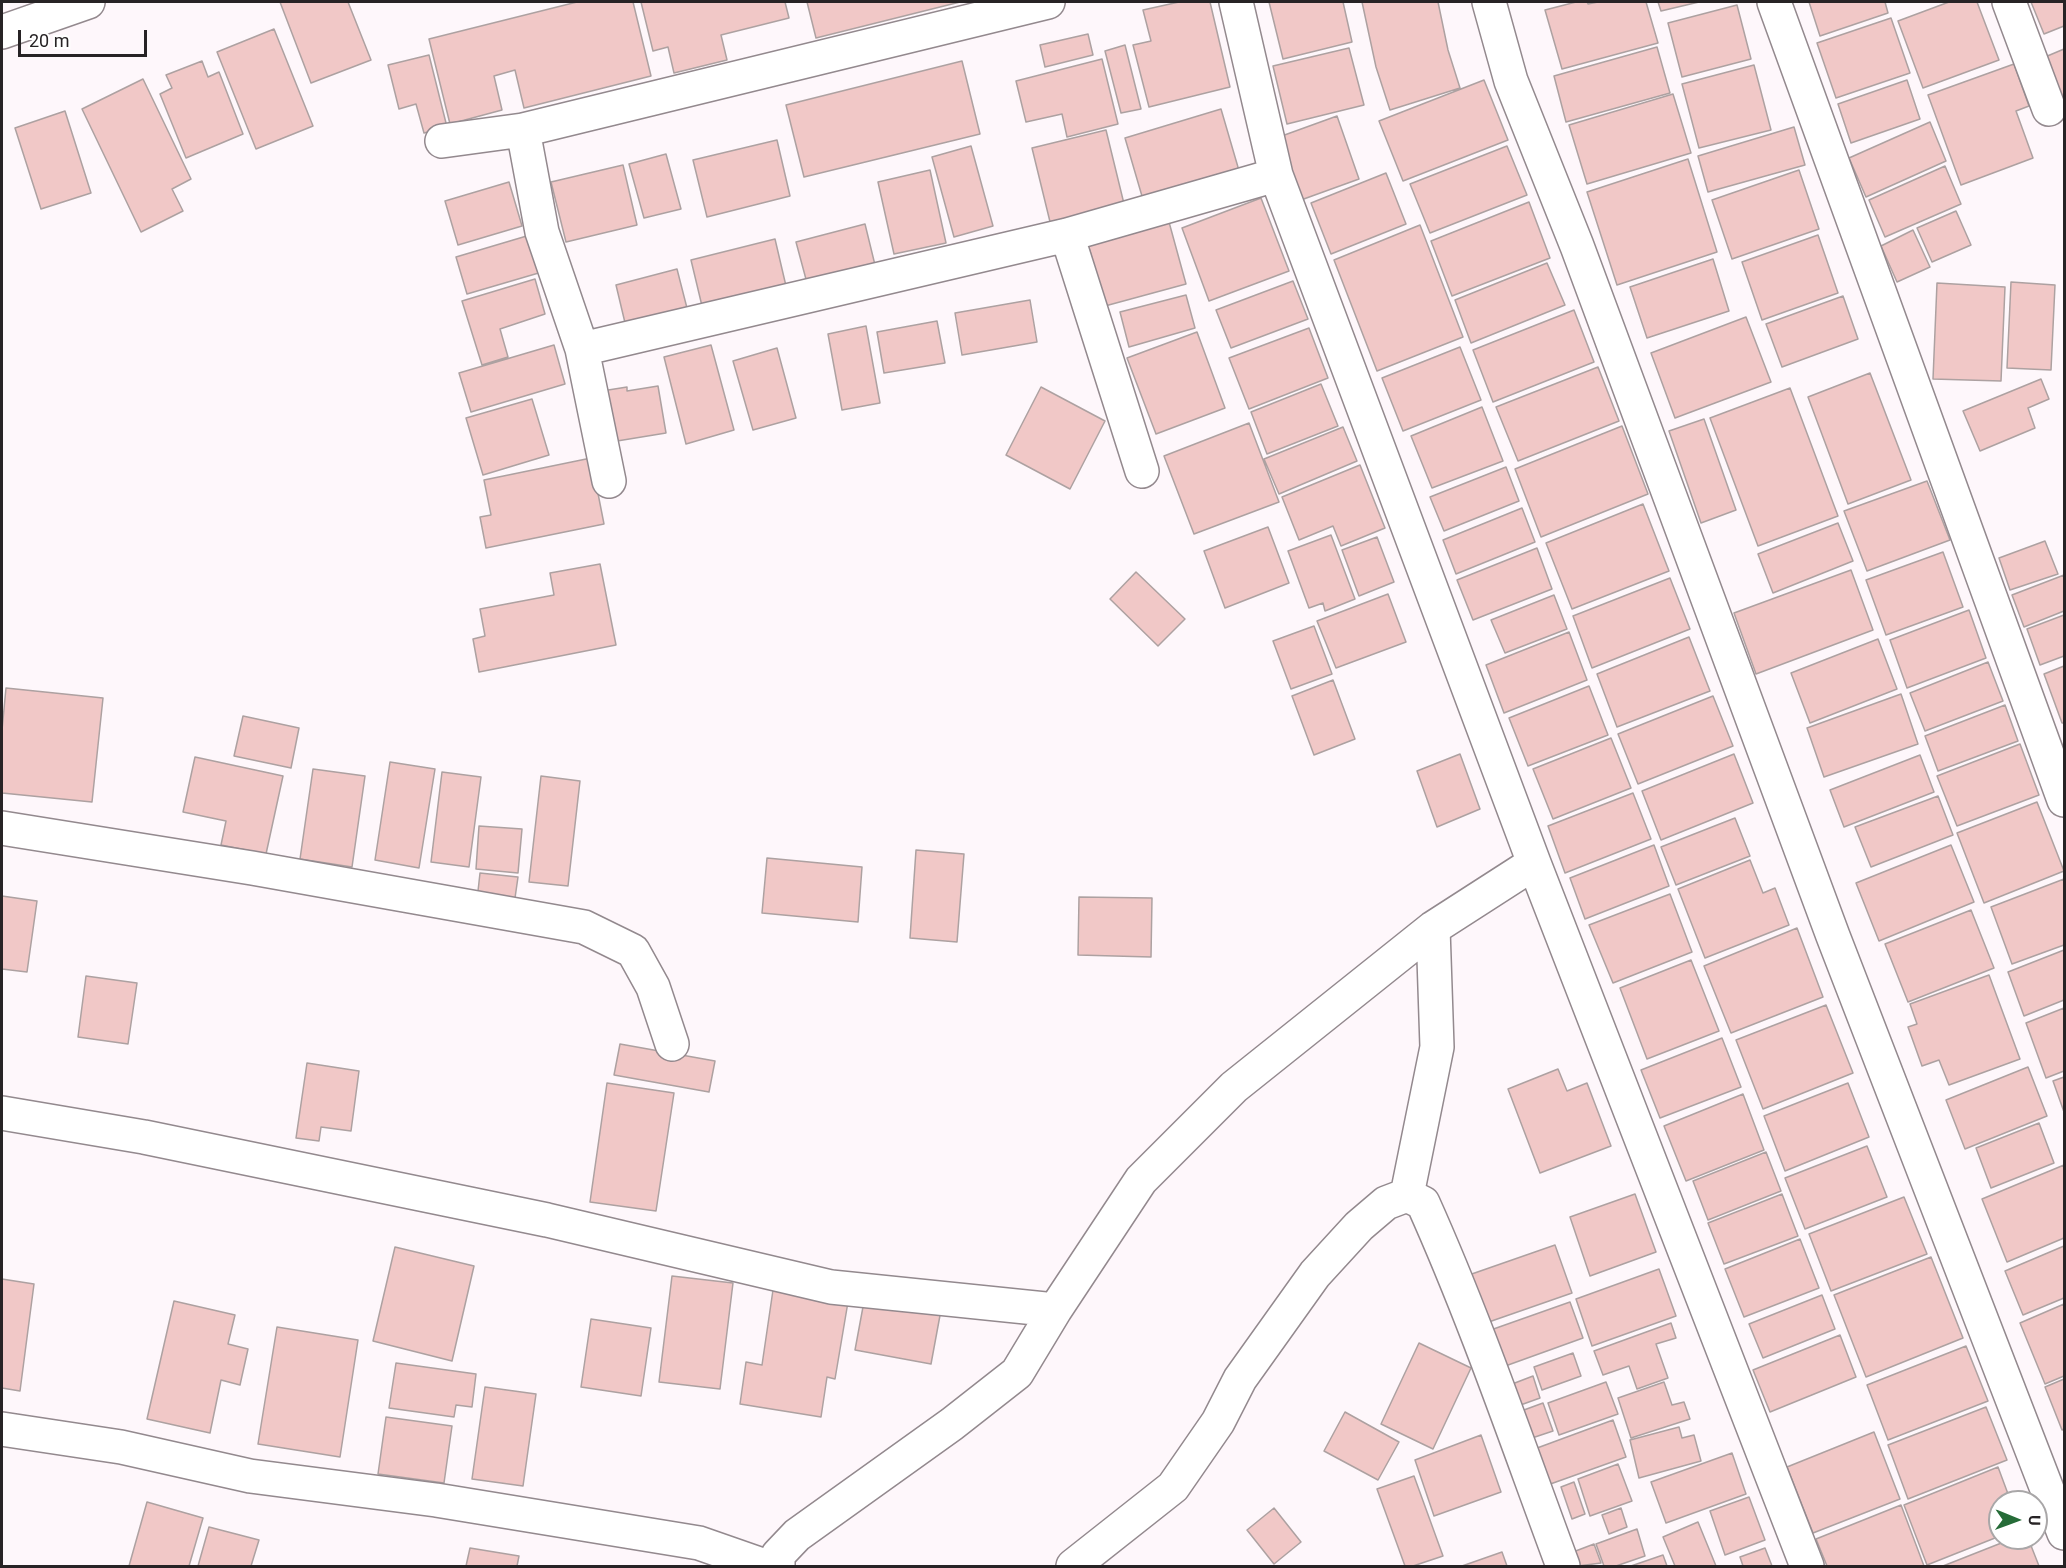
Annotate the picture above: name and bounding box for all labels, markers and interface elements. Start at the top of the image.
scale bar [21,18,150,56]
text: 20 m [29,30,69,51]
north arrow [1988,1490,2048,1550]
text: U [2025,1515,2044,1526]

